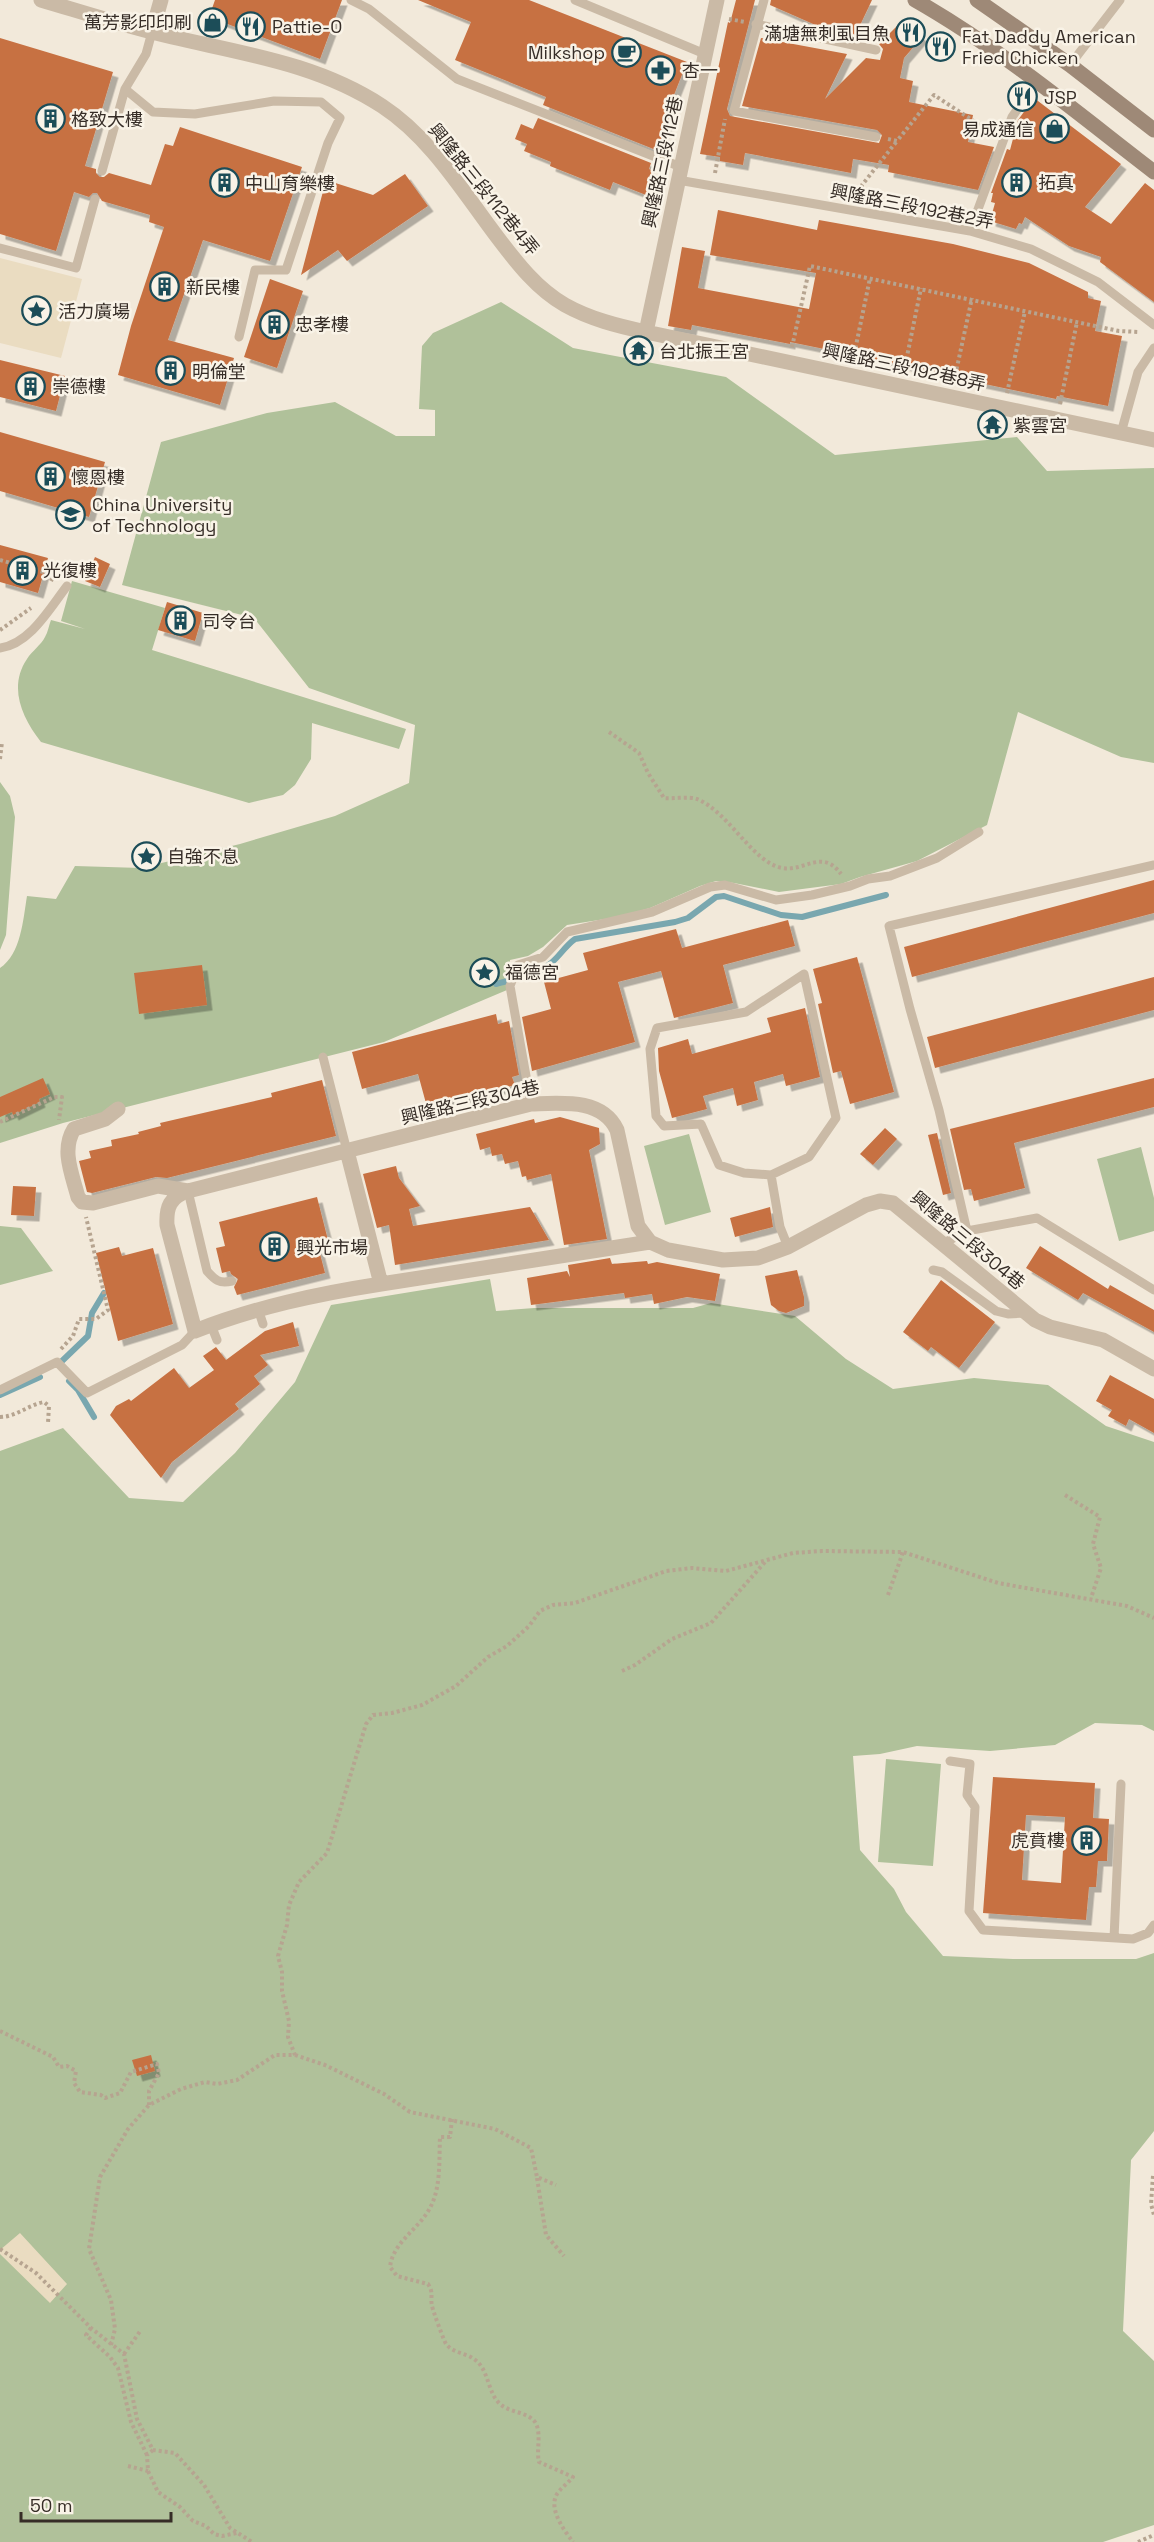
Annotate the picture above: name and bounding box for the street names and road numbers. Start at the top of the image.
street label: 興隆路三段112巷 [637,94,687,230]
street label: 興隆路三段112巷4弄 [424,118,544,260]
street label: 興隆路三段192巷2弄 [828,179,996,233]
street label: 興隆路三段192巷8弄 [820,338,988,396]
street label: 興隆路三段304巷 [398,1075,542,1129]
street label: 興隆路三段304巷 [906,1186,1030,1294]

